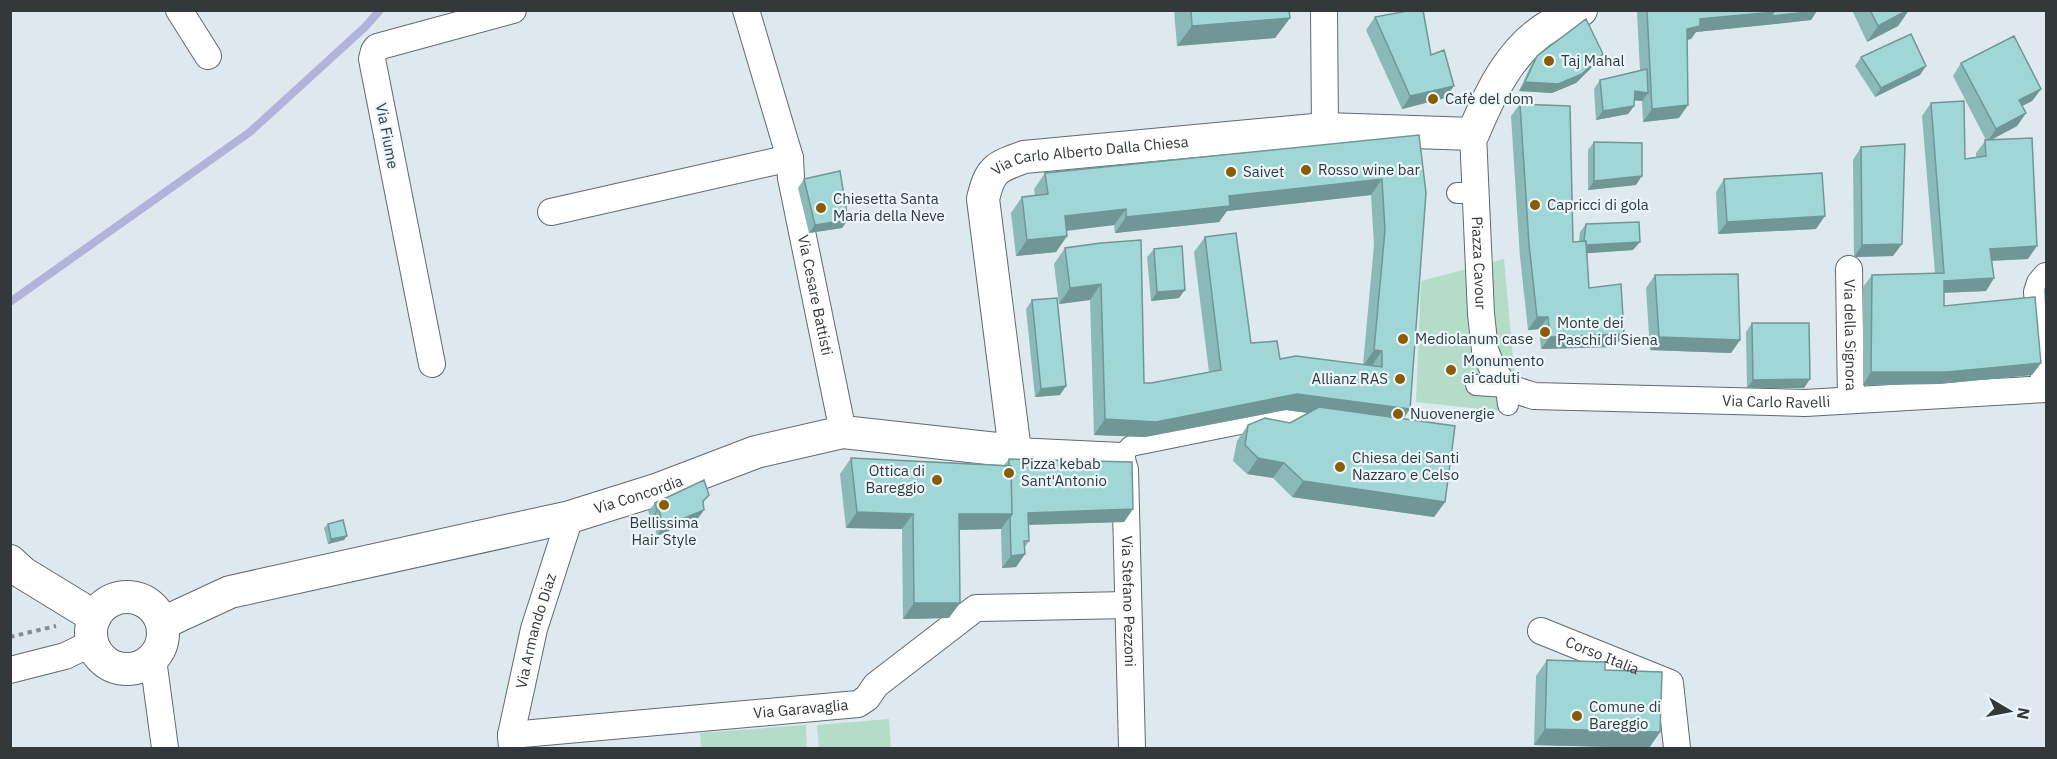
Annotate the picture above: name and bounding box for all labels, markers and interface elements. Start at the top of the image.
place label: Taj Mahal [1561,51,1625,70]
marker: Taj Mahal [1542,54,1556,68]
place label: Cafè del dom [1445,89,1534,108]
marker: Cafè del dom [1426,92,1440,106]
street label: Via Fiume [372,101,403,170]
street label: Via Carlo Alberto Dalla Chiesa [987,132,1189,179]
place label: Rosso wine bar [1318,160,1421,179]
place label: Saivet [1243,162,1284,181]
marker: Rosso wine bar [1299,163,1313,177]
marker: Saivet [1224,165,1238,179]
place label: Chiesetta Santa Maria della Neve [833,189,945,225]
place label: Capricci di gola [1547,195,1649,214]
marker: Capricci di gola [1528,198,1542,212]
marker: Chiesetta Santa Maria della Neve [814,201,828,215]
street label: Piazza Cavour [1468,216,1491,310]
street label: Via Cesare Battisti [794,233,837,357]
street label: Via della Signora [1840,279,1861,391]
place label: Monte dei Paschi di Siena [1557,313,1658,349]
marker: Monte dei Paschi di Siena [1538,325,1552,339]
place label: Mediolanum case [1415,329,1533,348]
marker: Mediolanum case [1396,332,1410,346]
place label: Monumento ai caduti [1463,351,1544,387]
marker: Monumento ai caduti [1444,363,1458,377]
place label: Allianz RAS [1312,369,1388,388]
marker: Allianz RAS [1393,372,1407,386]
street label: Via Carlo Ravelli [1722,391,1831,412]
place label: Nuovenergie [1410,404,1495,423]
marker: Nuovenergie [1391,407,1405,421]
place label: Chiesa dei Santi Nazzaro e Celso [1352,448,1459,484]
place label: Pizza kebab Sant'Antonio [1021,454,1107,490]
marker: Chiesa dei Santi Nazzaro e Celso [1333,460,1347,474]
place label: Ottica di Bareggio [866,461,925,497]
marker: Pizza kebab Sant'Antonio [1002,466,1016,480]
street label: Via Concordia [592,471,686,518]
marker: Ottica di Bareggio [930,473,944,487]
marker: Bellissima Hair Style [657,498,671,512]
place label: Bellissima Hair Style [629,513,699,549]
street label: Via Stefano Pezzoni [1118,535,1140,667]
street label: Via Armando Diaz [511,571,560,690]
street label: Corso Italia [1563,632,1642,679]
north arrow [1979,681,2039,741]
street label: Via Garavaglia [752,695,849,722]
place label: Comune di Bareggio [1589,697,1661,733]
text: N [2013,706,2035,721]
marker: Comune di Bareggio [1570,709,1584,723]

